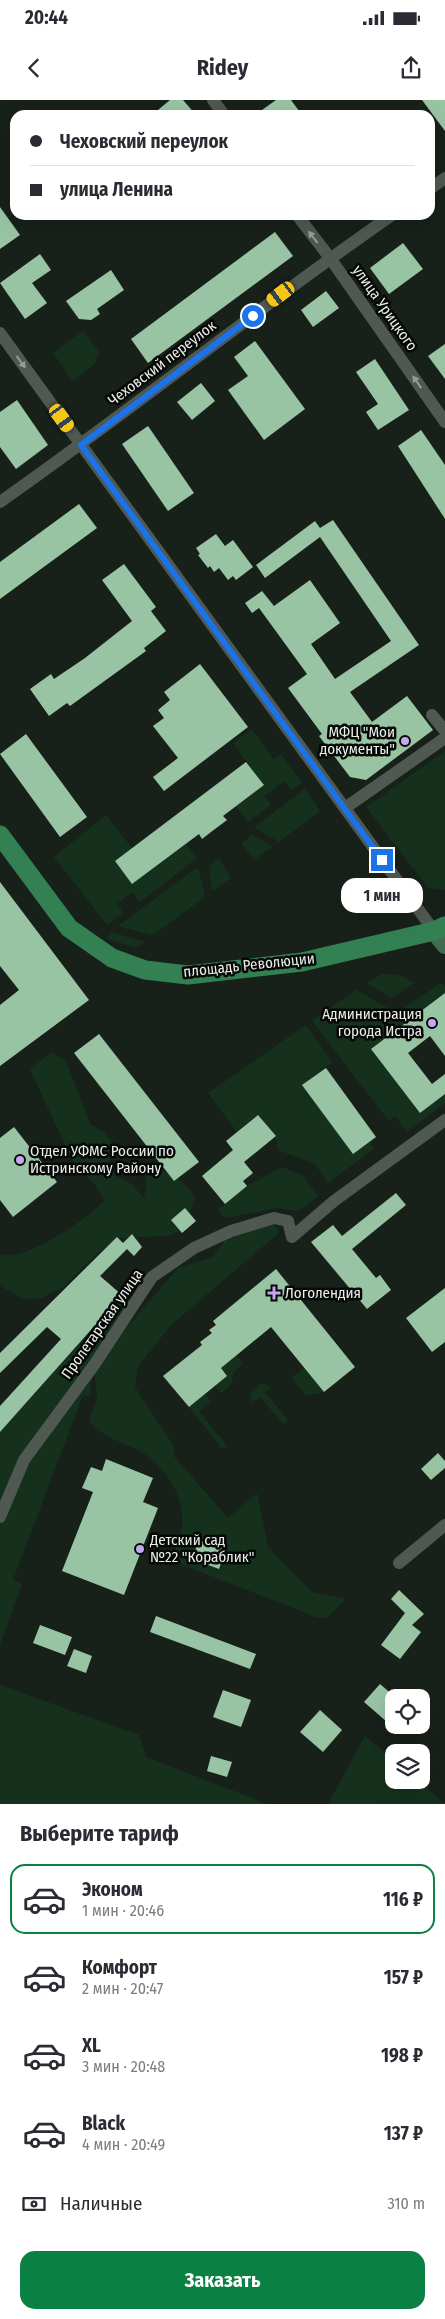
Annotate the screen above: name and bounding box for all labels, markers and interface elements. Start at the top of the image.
text: 20:44 [25,6,68,29]
icon: back [20,54,48,82]
text: Ridey [197,54,248,81]
icon: share [397,54,425,82]
text: Чеховский переулок [60,130,228,153]
text: улица Ленина [60,178,173,201]
one-way arrow [308,230,319,243]
street label: улица Урицкого [349,262,421,354]
car [264,279,297,309]
route start [242,305,264,327]
street label: Чеховский переулок [105,317,219,409]
one-way arrow [16,355,26,369]
one-way arrow [412,375,422,389]
car [47,401,76,435]
place label: МФЦ "Мои документы" [320,723,395,758]
marker: МФЦ "Мои документы" [399,735,411,747]
route end [371,849,393,871]
callout: 1 мин [341,878,423,912]
text: 1 мин [364,886,400,905]
street label: площадь Революции [182,949,316,981]
place label: Администрация города Истра [322,1005,422,1040]
marker: Администрация города Истра [426,1017,438,1029]
place label: Отдел УФМС России по Истринскому Району [30,1142,174,1177]
marker: Отдел УФМС России по Истринскому Району [14,1154,26,1166]
street label: Пролетарская улица [57,1266,147,1382]
place label: Логолендия [285,1284,361,1302]
marker: Логолендия [267,1286,281,1300]
place label: Детский сад №22 "Кораблик" [149,1531,255,1566]
marker: Детский сад №22 "Кораблик" [134,1543,146,1555]
map controls [385,1689,430,1789]
button: locate [385,1689,430,1734]
button: layers [385,1744,430,1789]
text: Выберите тариф [20,1820,179,1847]
icon: car [22,1877,67,1922]
text: Эконом [82,1878,143,1901]
text: 116 ₽ [383,1888,423,1911]
text: 1 мин · 20:46 [82,1901,164,1920]
icon: car [22,1955,67,2000]
text: Комфорт [82,1956,157,1979]
text: 157 ₽ [384,1966,423,1989]
text: 2 мин · 20:47 [82,1979,163,1998]
icon: car [22,2033,67,2078]
text: XL [82,2034,101,2057]
text: 198 ₽ [381,2044,423,2067]
text: 3 мин · 20:48 [82,2057,165,2076]
icon: car [22,2111,67,2156]
text: Black [82,2112,125,2135]
text: 137 ₽ [384,2122,423,2145]
text: 4 мин · 20:49 [82,2135,165,2154]
icon: cash [20,2190,48,2218]
text: Наличные [60,2192,142,2215]
text: 310 m [388,2194,425,2213]
button: Заказать [20,2251,425,2309]

